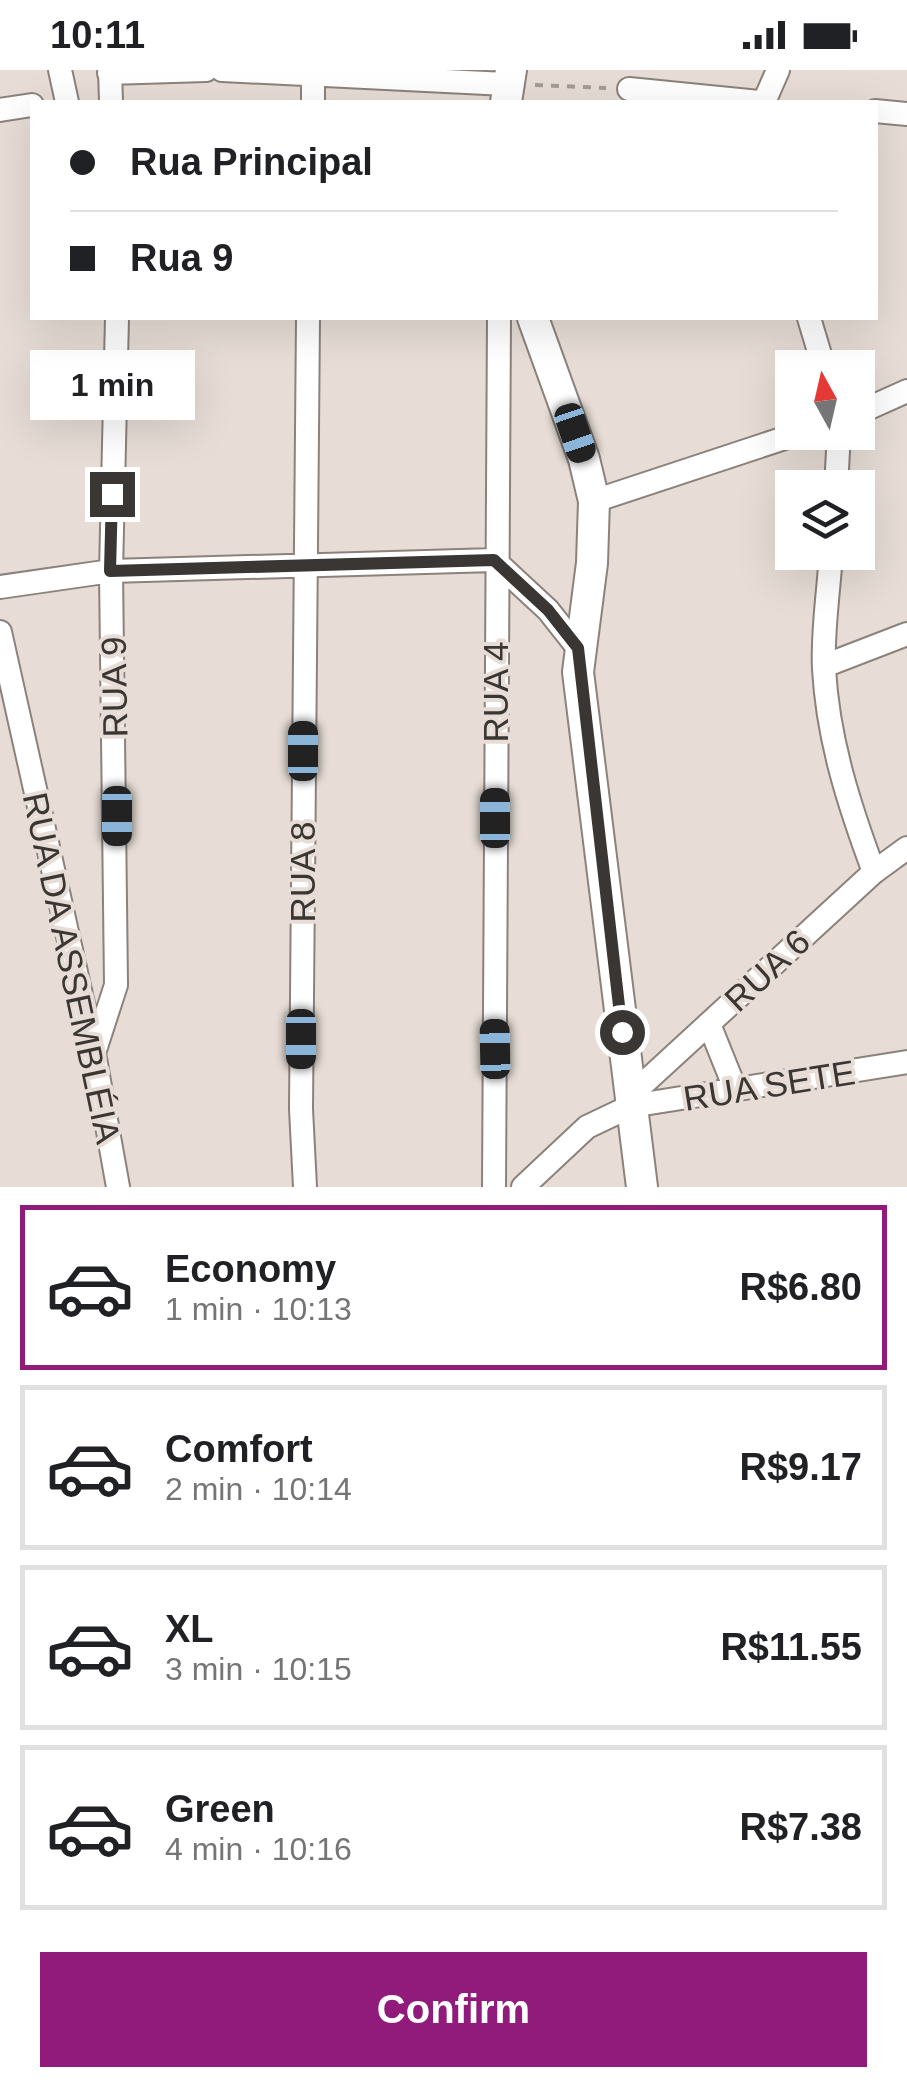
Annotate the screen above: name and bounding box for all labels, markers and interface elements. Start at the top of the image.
text: 10:11 [50,14,145,56]
text: Rua Principal [130,141,373,183]
text: Rua 9 [130,237,233,279]
callout: 1 min [29,349,194,419]
north arrow [775,350,875,450]
map controls [775,350,875,570]
text: 1 min [71,367,154,403]
car [551,400,599,466]
button: layers [775,470,875,570]
route end [90,472,135,517]
street label: RUA 9 [94,636,134,738]
street label: RUA 4 [476,641,515,743]
car [288,721,318,781]
car [102,786,132,846]
car [480,788,510,848]
street label: RUA DA ASSEMBLÉIA [16,789,128,1148]
street label: RUA 8 [283,821,322,923]
street label: RUA 6 [717,921,817,1019]
car [286,1009,316,1069]
route start [600,1010,645,1055]
car [479,1019,511,1079]
street label: RUA SETE [680,1052,858,1118]
icon: car [45,1243,135,1333]
text: Economy [165,1248,336,1290]
text: R$6.80 [739,1266,862,1308]
text: 1 min · 10:13 [165,1291,352,1327]
icon: car [45,1423,135,1513]
text: Comfort [165,1428,313,1470]
text: R$9.17 [739,1446,862,1488]
text: 2 min · 10:14 [165,1471,352,1507]
icon: car [45,1603,135,1693]
text: XL [165,1608,214,1650]
text: R$11.55 [720,1626,862,1668]
text: 3 min · 10:15 [165,1651,352,1687]
icon: car [45,1783,135,1873]
text: Green [165,1788,275,1830]
text: R$7.38 [739,1806,862,1848]
text: 4 min · 10:16 [165,1831,352,1867]
button: Confirm [40,1952,867,2067]

